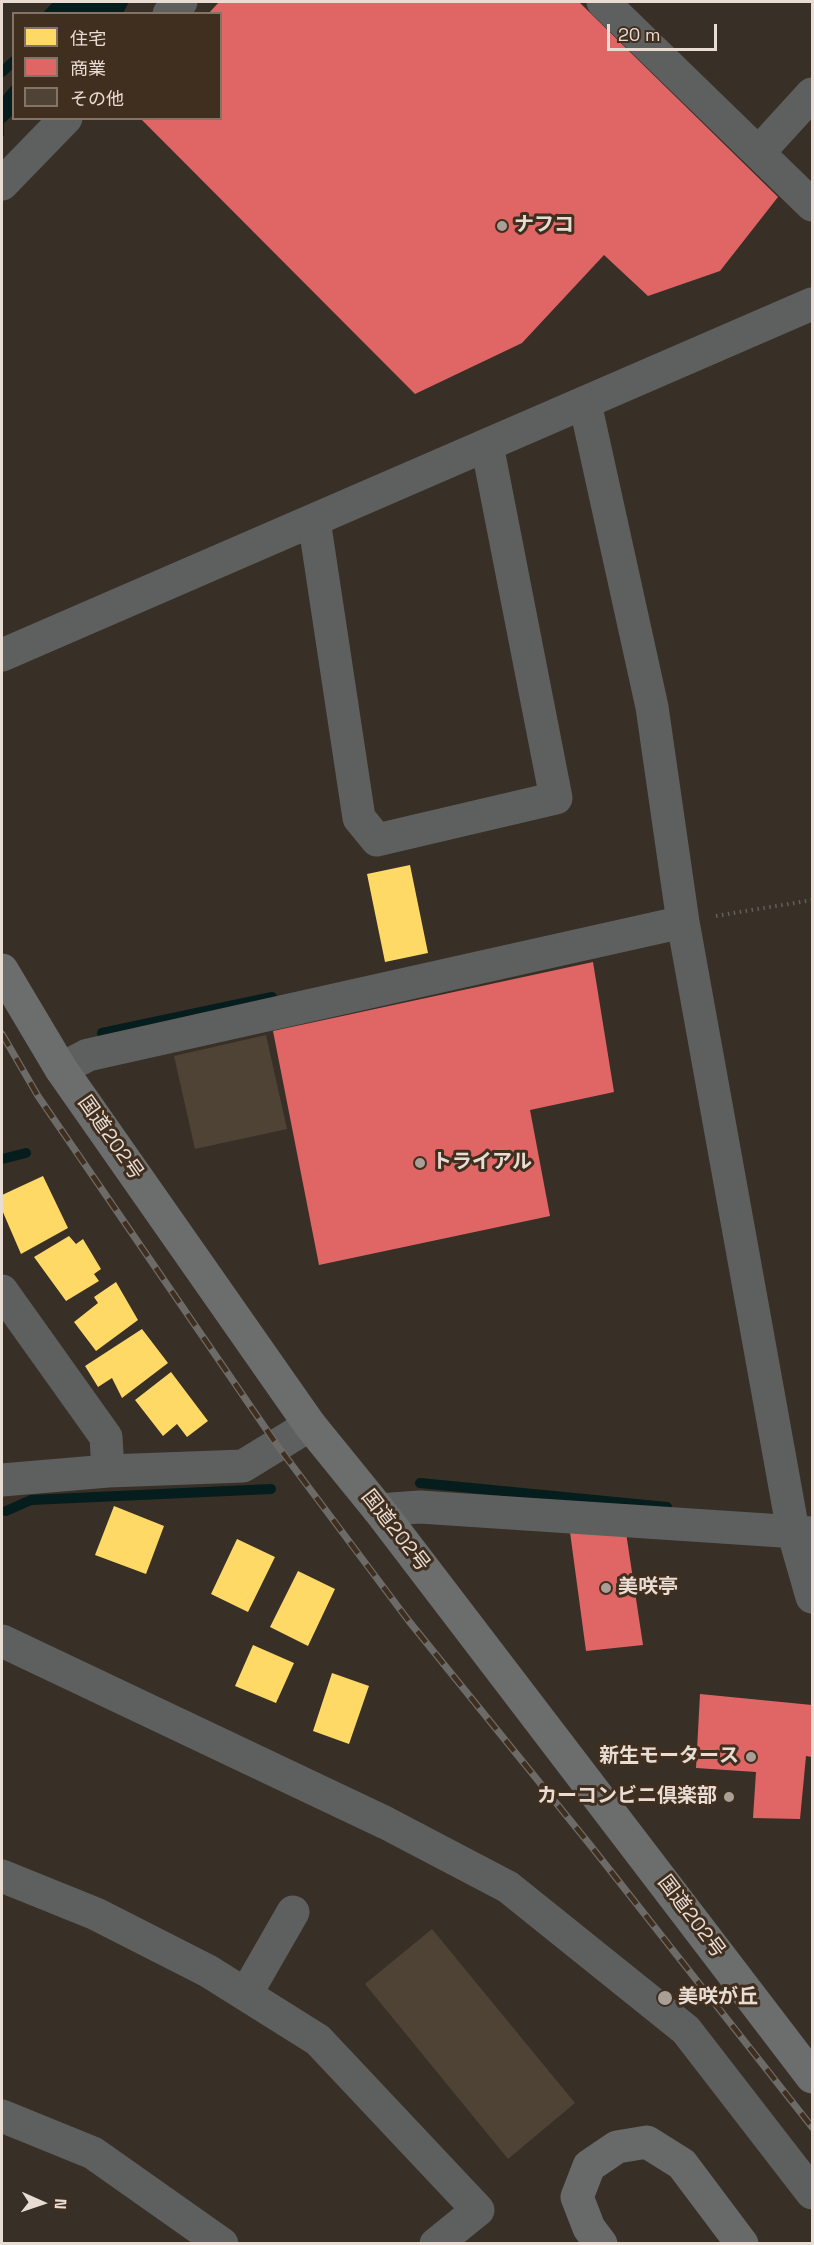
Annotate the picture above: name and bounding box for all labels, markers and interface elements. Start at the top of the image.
legend [12,12,222,120]
scale bar [610,12,720,50]
text: 20 m [618,23,661,46]
text: 住宅 [70,27,106,50]
text: 商業 [70,57,106,80]
text: その他 [70,87,124,110]
place label: ナフコ [514,214,574,238]
marker: ナフコ [495,219,509,233]
street label: 国道202号 [72,1091,148,1185]
place label: トライアル [432,1151,532,1175]
marker: トライアル [413,1156,427,1170]
street label: 国道202号 [356,1485,434,1577]
place label: 美咲亭 [618,1576,678,1600]
marker: 美咲亭 [599,1581,613,1595]
place label: 新生モータース [599,1745,739,1769]
marker: 新生モータース [744,1750,758,1764]
place label: カーコンビニ倶楽部 [537,1785,717,1809]
marker: カーコンビニ倶楽部 [722,1790,736,1804]
street label: 国道202号 [652,1871,730,1963]
place label: 美咲が丘 [678,1986,758,2010]
marker: 美咲が丘 [656,1989,674,2007]
north arrow [12,2173,72,2233]
text: N [50,2198,71,2210]

